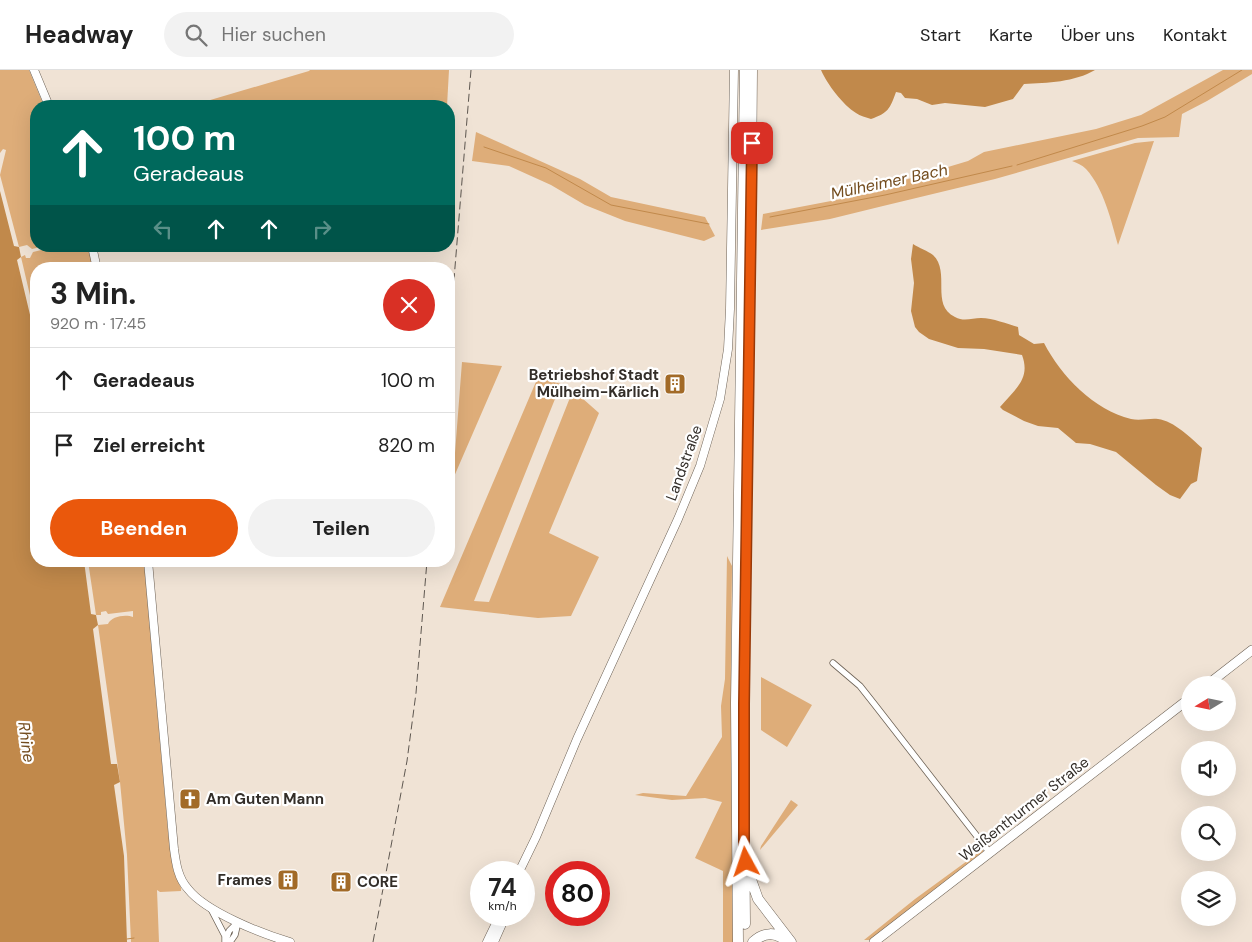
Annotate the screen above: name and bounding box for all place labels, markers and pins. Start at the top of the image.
pin [731,122,773,164]
place label: Betriebshof Stadt Mülheim-Kärlich [529,365,659,402]
building icon: Betriebshof Stadt Mülheim-Kärlich [663,372,687,396]
church icon: Am Guten Mann [178,787,202,811]
place label: Am Guten Mann [206,789,324,809]
building icon: Frames [276,868,300,892]
place label: Frames [218,870,272,890]
building icon: CORE [329,870,353,894]
place label: CORE [357,872,398,892]

